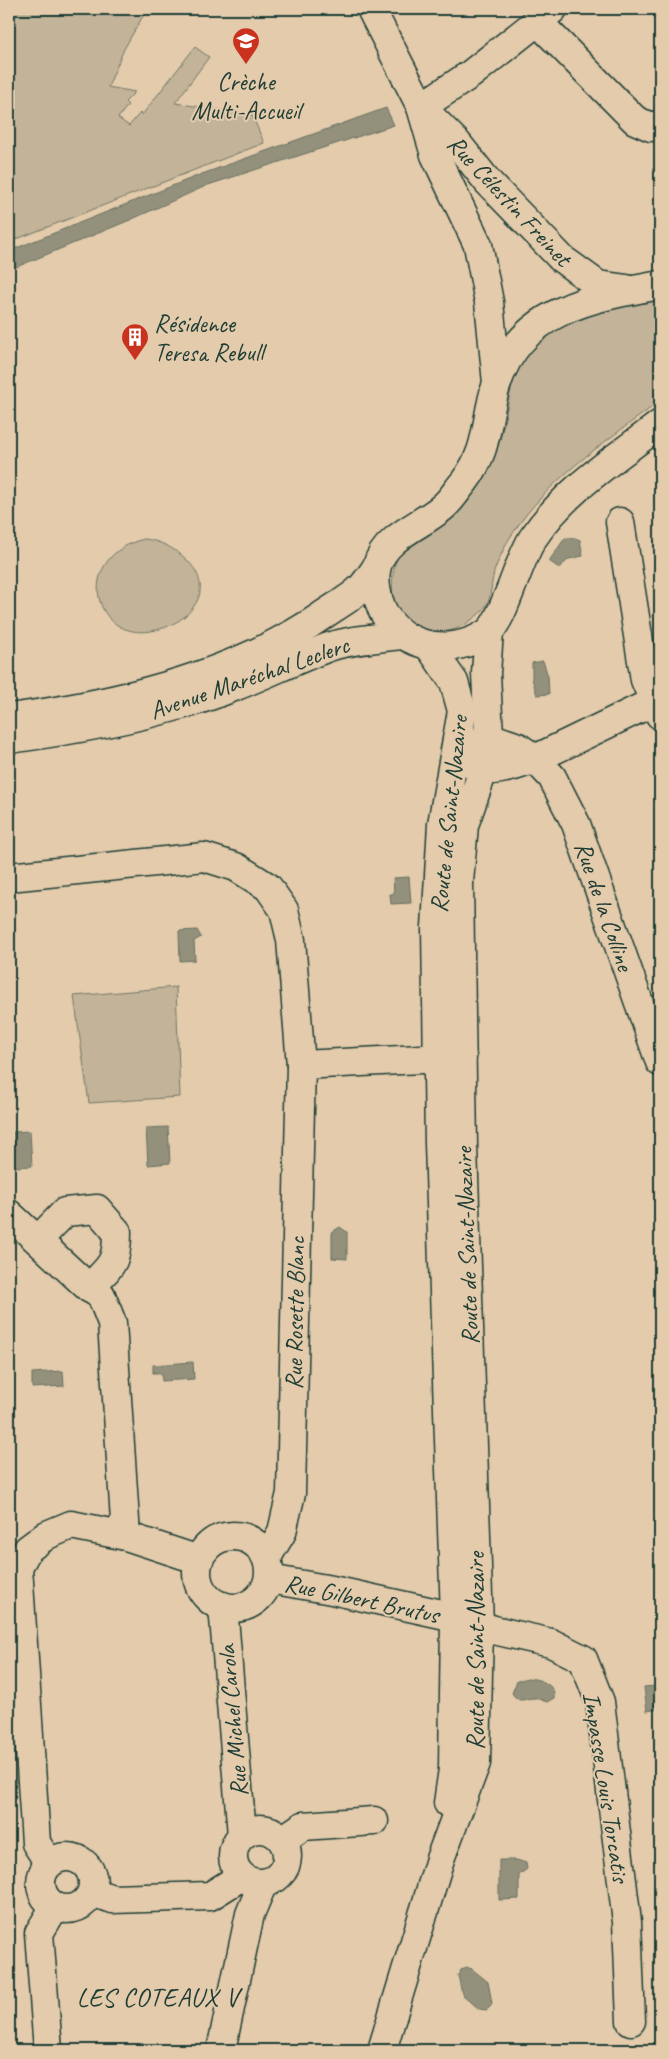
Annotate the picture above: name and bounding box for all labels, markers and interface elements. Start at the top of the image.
school or university icon: Crèche Multi-Accueil [231,26,261,65]
place label: Crèche Multi-Accueil [191,66,305,127]
street label: Rue Célestin Freinet [440,128,580,275]
place label: Résidence Teresa Rebull [154,308,268,369]
building icon: Résidence Teresa Rebull [120,322,150,361]
street label: Avenue Maréchal Leclerc [145,628,354,727]
street label: Route de Saint-Nazaire [423,712,475,914]
street label: Rue de la Colline [567,838,642,977]
street label: Route de Saint-Nazaire [447,1145,486,1345]
street label: Rue Rosette Blanc [278,1236,312,1390]
street label: Route de Saint-Nazaire [460,1550,492,1750]
street label: Rue Gilbert Brutus [282,1567,444,1631]
street label: Rue Michel Carola [210,1642,256,1798]
street label: Impasse Louis Torcatis [575,1690,637,1887]
district label: LES COTEAUX V [77,1981,244,2014]

